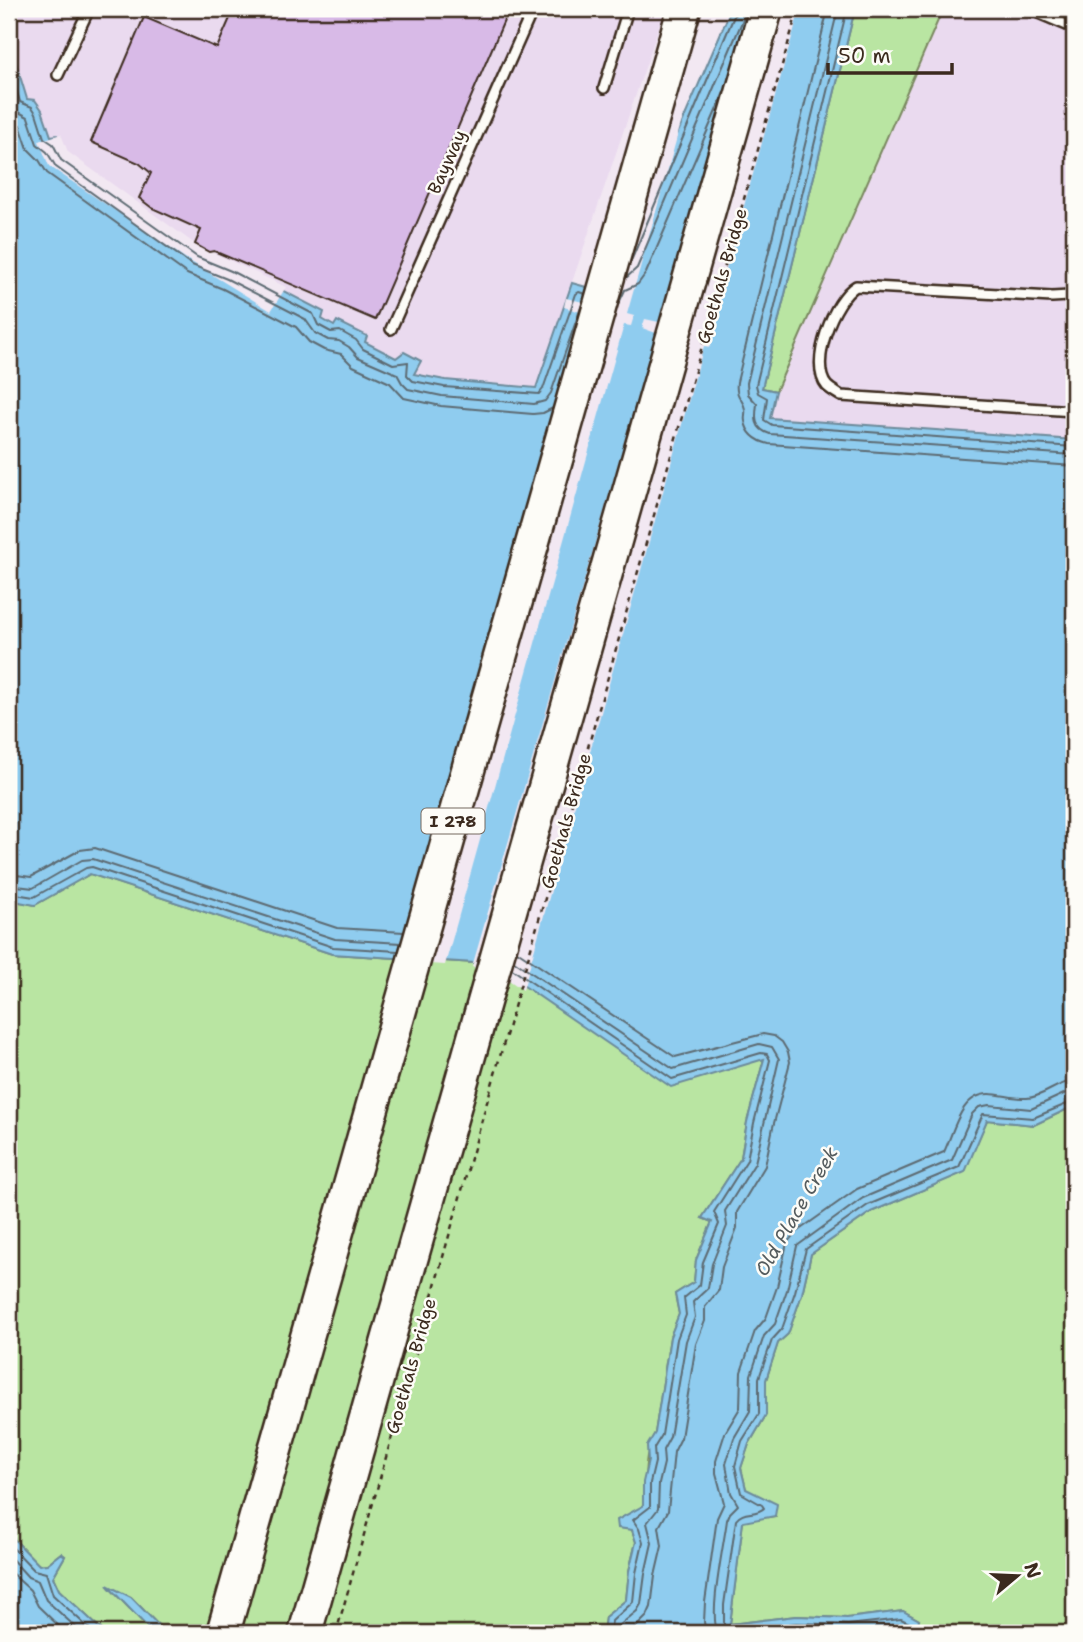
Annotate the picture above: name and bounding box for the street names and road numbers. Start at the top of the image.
street label: Bayway [422,126,472,198]
street label: Goethals Bridge [691,205,753,347]
street label: Goethals Bridge [535,750,597,892]
road number: I 278 [421,808,484,834]
street label: Goethals Bridge [380,1295,442,1437]

